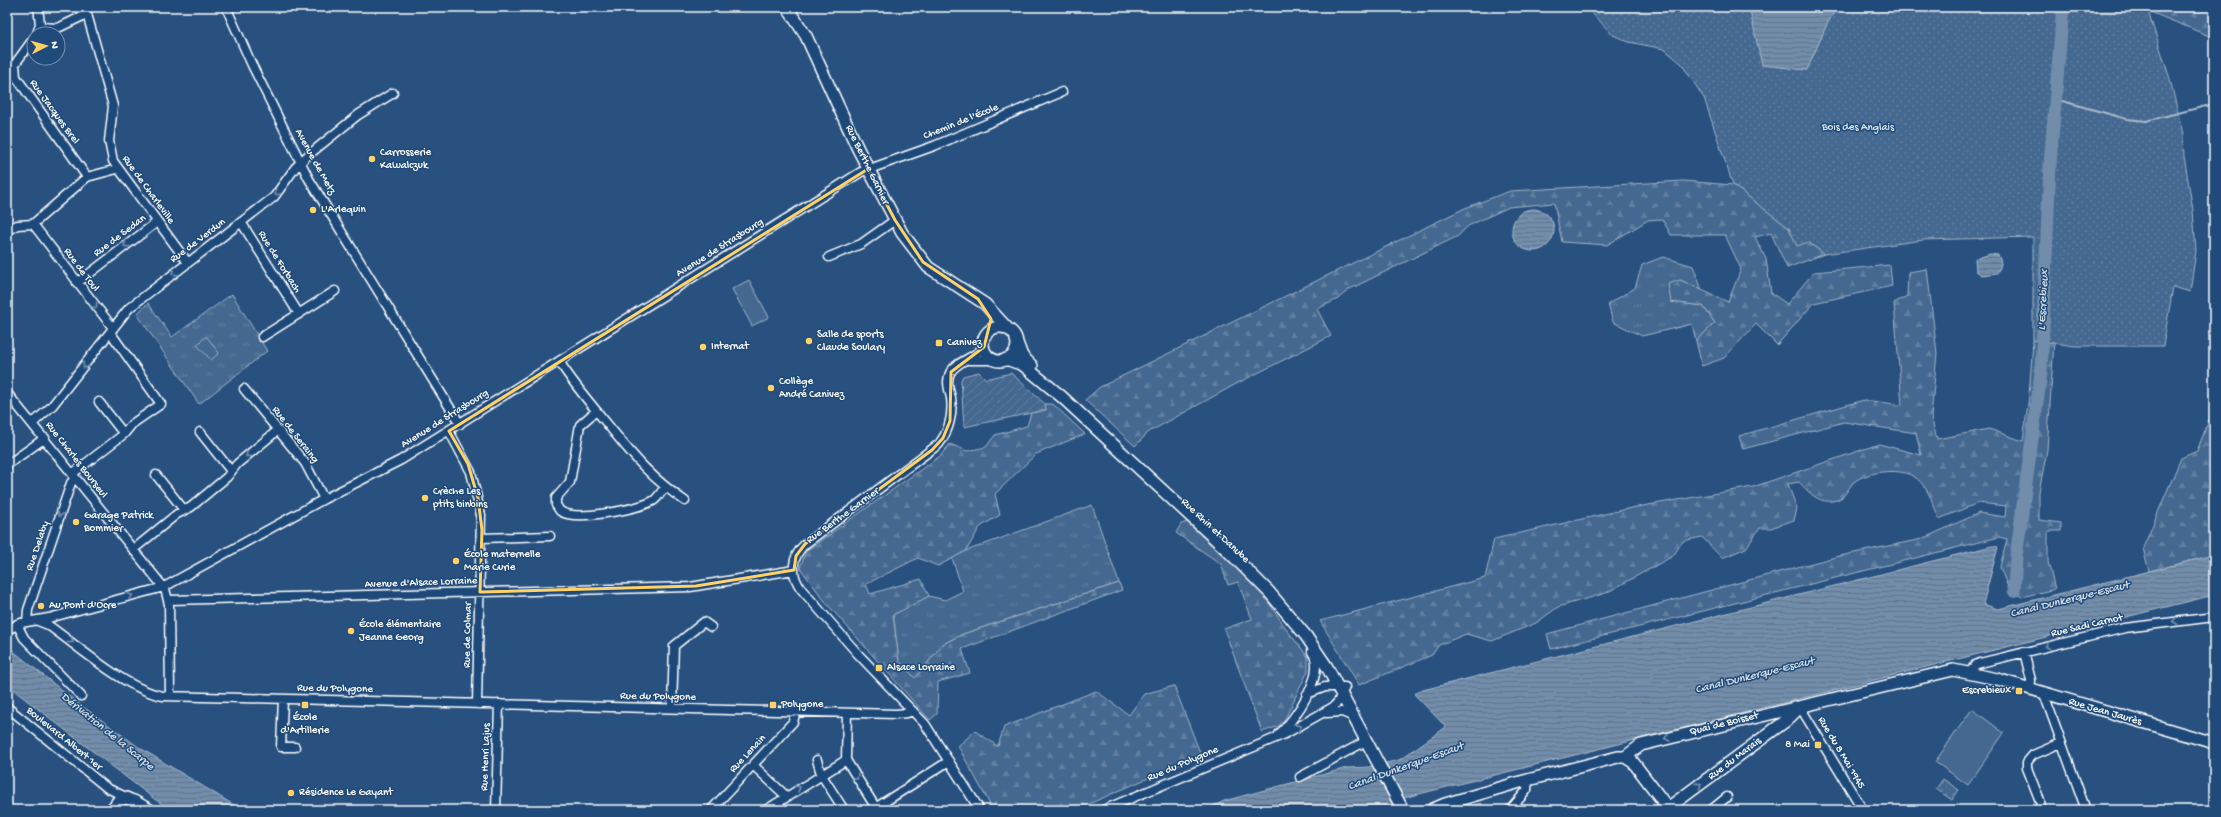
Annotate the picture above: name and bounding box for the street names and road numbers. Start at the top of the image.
street label: Rue Jacques Brel [27,77,82,147]
street label: Chemin de l'École [921,100,1001,143]
street label: Rue Berthe Garnier [842,123,892,208]
street label: Avenue de Metz [292,127,339,198]
street label: Rue de Charleville [119,153,177,227]
street label: Rue de Sedan [91,212,149,260]
street label: Rue de Verdun [168,216,229,266]
street label: Avenue de Strasbourg [674,216,766,280]
street label: Rue de Forbach [255,229,303,295]
street label: Rue de Toul [61,246,102,295]
street label: Avenue de Strasbourg [399,387,491,451]
street label: Rue de Seraing [269,404,321,466]
street label: Rue Charles Bourseul [42,419,110,501]
street label: Rue Berthe Garnier [804,485,883,546]
street label: Rue Rhin et Danube [1178,496,1252,566]
street label: Rue Delaby [24,519,52,572]
street label: Avenue d'Alsace Lorraine [364,575,478,591]
street label: Rue de Colmar [461,601,475,668]
street label: Rue Sadi Carnot [2050,612,2125,640]
street label: Rue du Polygone [297,682,373,696]
street label: Rue du Polygone [620,690,696,704]
street label: Rue Jean Jaurès [2067,696,2144,728]
street label: Boulevard Albert 1er [23,704,105,774]
street label: Quai de Boisset [1688,709,1761,738]
street label: Rue du 8 Mai 1945 [1815,715,1867,791]
street label: Rue Henri Lajus [479,722,493,791]
street label: Rue Lenain [727,732,769,776]
street label: Rue du Marais [1706,735,1765,783]
street label: Rue du Polygone [1146,744,1221,784]

